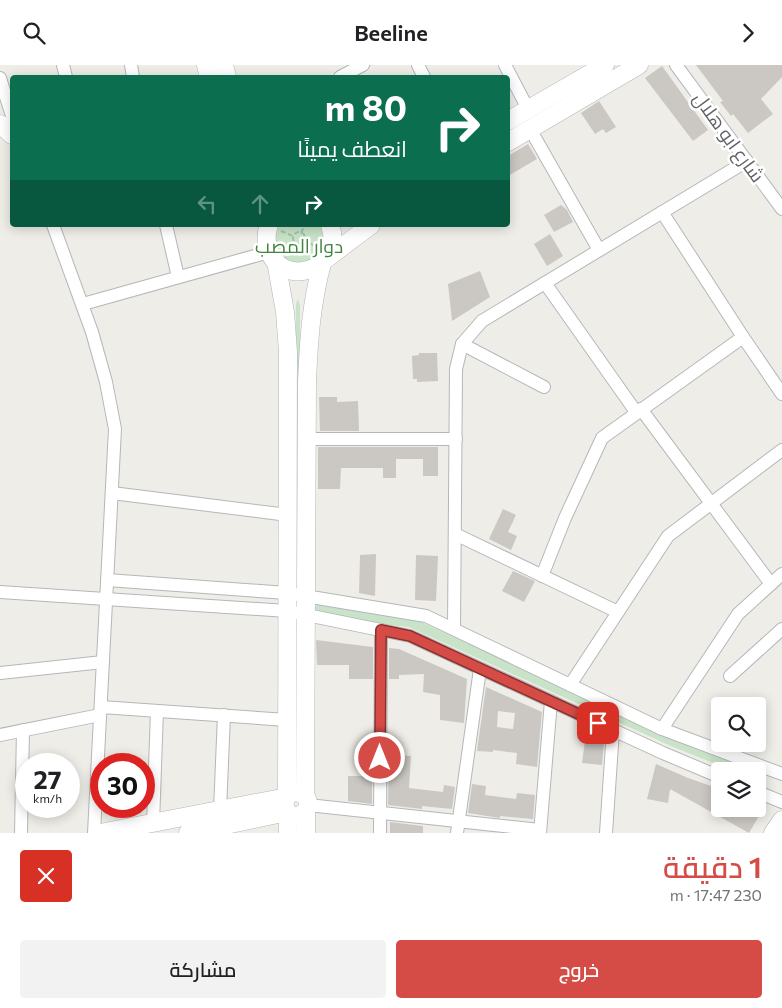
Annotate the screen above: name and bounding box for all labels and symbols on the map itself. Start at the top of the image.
street label: شارع ابو هلال [687,87,770,188]
park label: دوار المصب [255,234,343,258]
pin [577,702,619,744]
position arrow [353,731,405,783]
speed limit sign: 30 [90,753,155,818]

